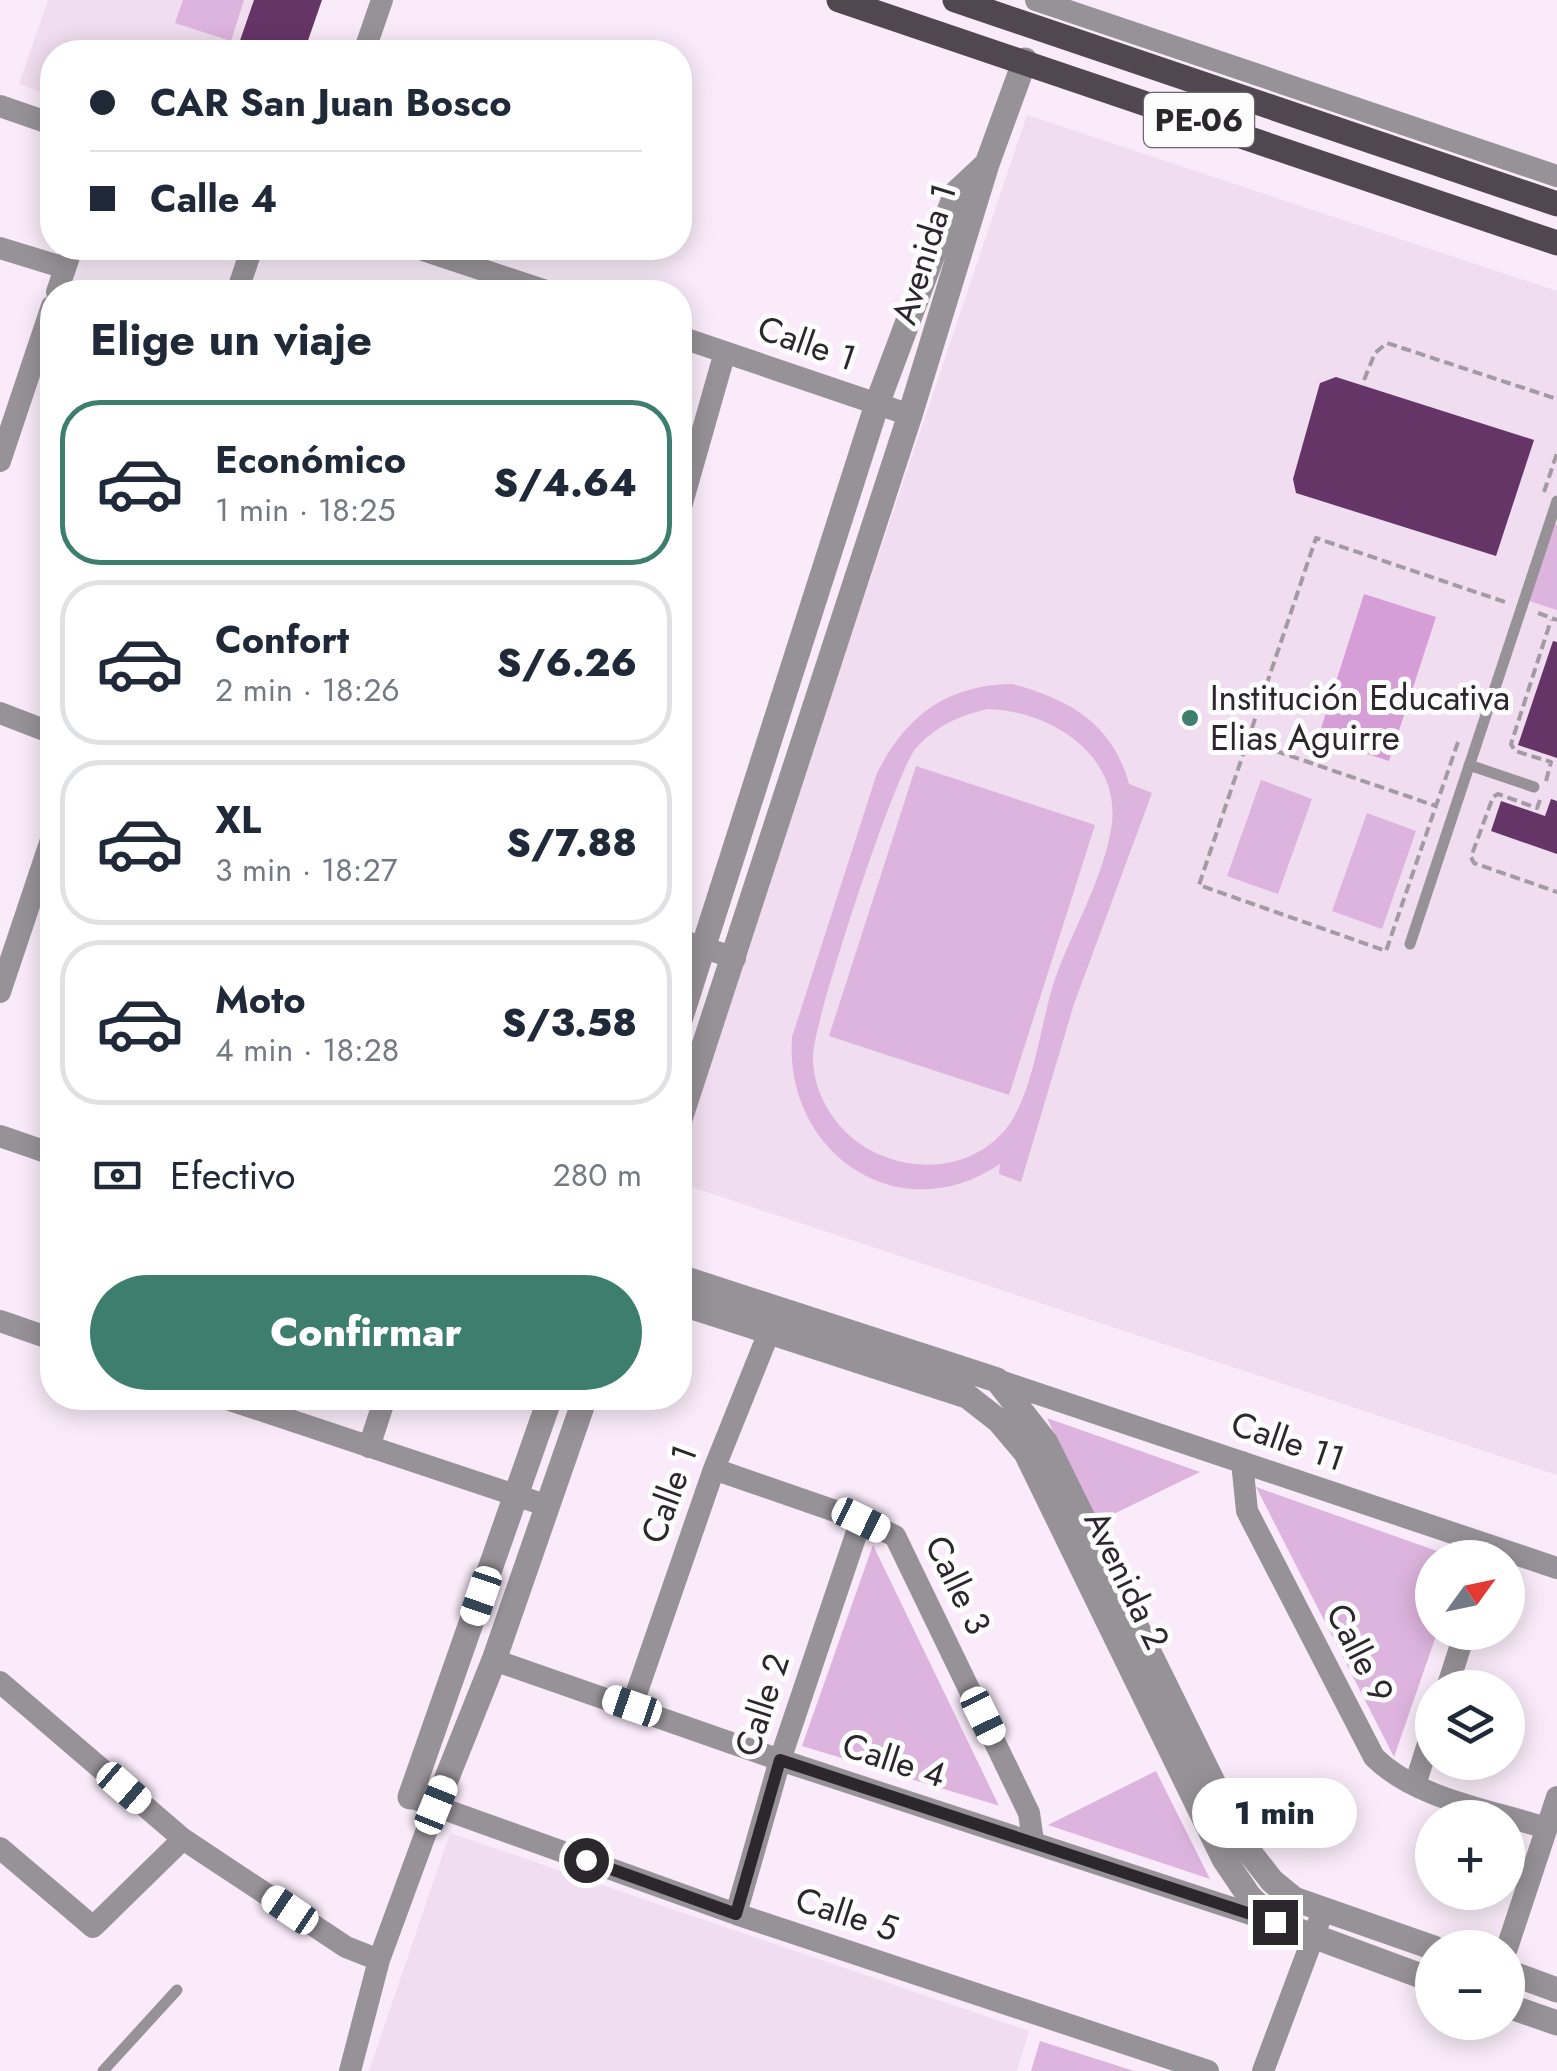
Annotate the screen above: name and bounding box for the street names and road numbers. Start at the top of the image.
road number: PE-06 [1144,93,1254,147]
street label: Avenida 1 [879,177,969,331]
street label: Calle 1 [751,303,863,383]
street label: Calle 11 [1225,1398,1351,1484]
street label: Calle 1 [628,1438,710,1550]
street label: Avenida 2 [1072,1502,1182,1658]
street label: Calle 3 [913,1527,1003,1643]
street label: Calle 9 [1314,1595,1406,1711]
street label: Calle 2 [722,1647,802,1763]
street label: Calle 4 [836,1720,952,1800]
street label: Calle 5 [789,1874,905,1954]

